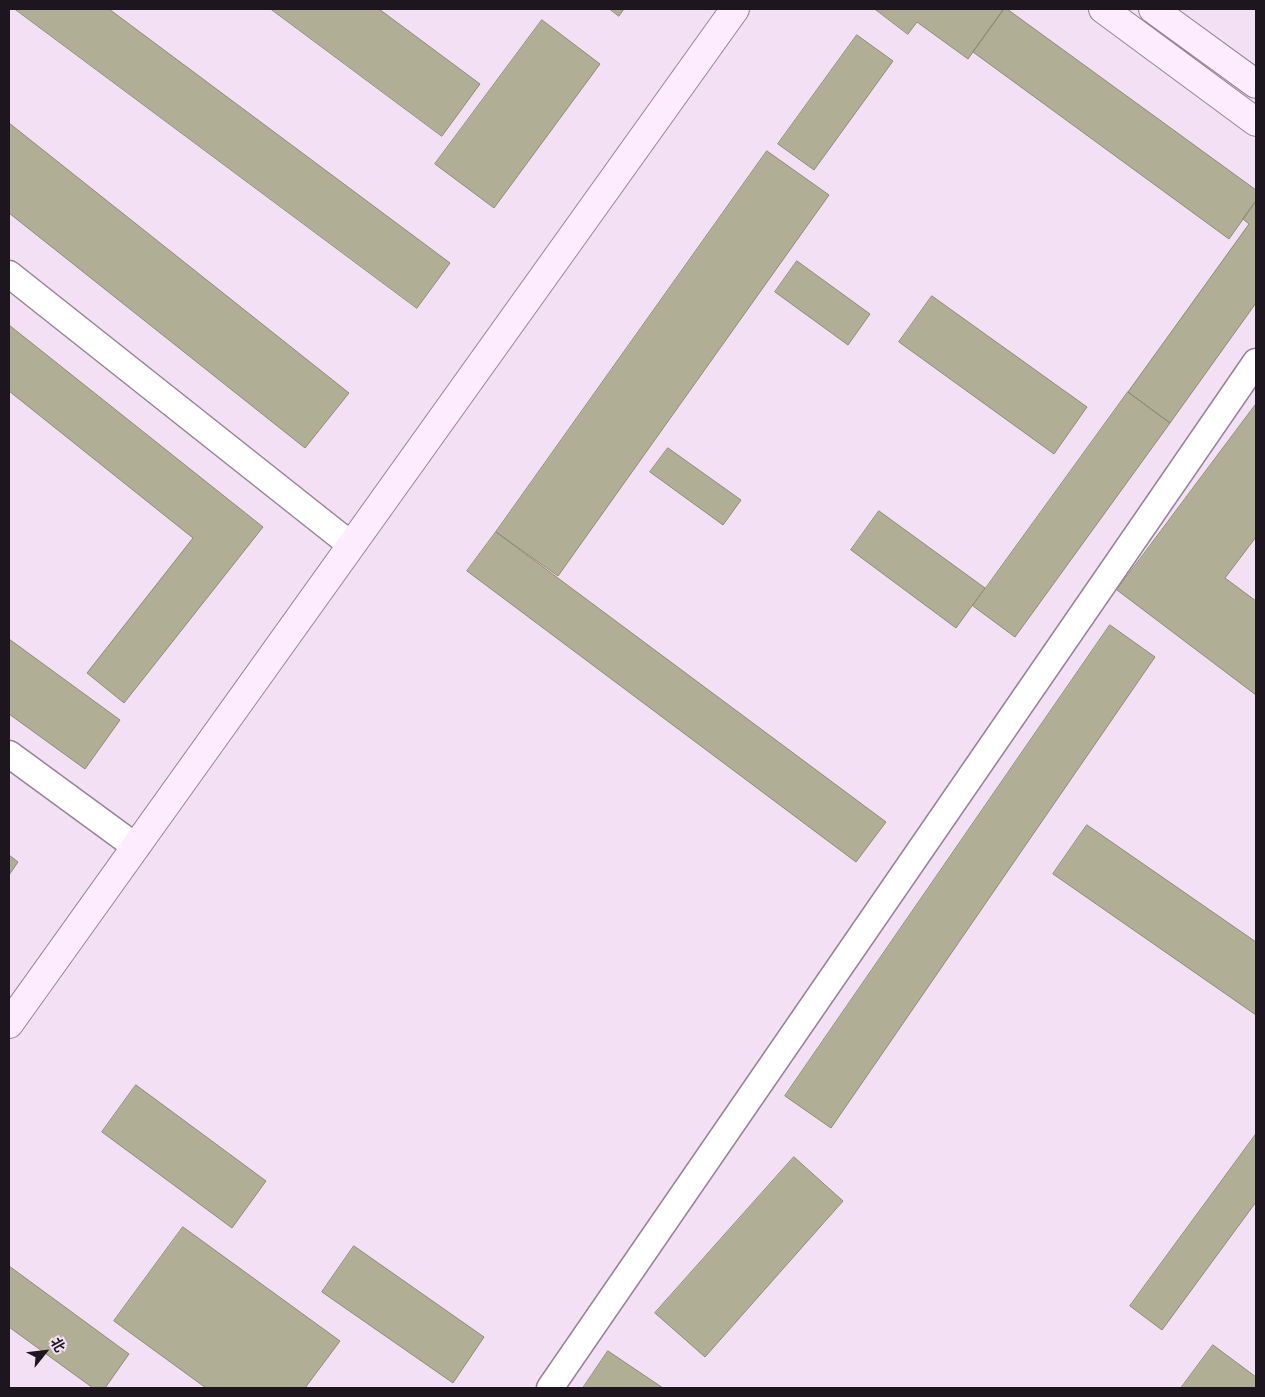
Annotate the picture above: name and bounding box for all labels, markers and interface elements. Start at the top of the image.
north arrow [20,1327,70,1377]
text: 北 [47,1334,69,1355]

